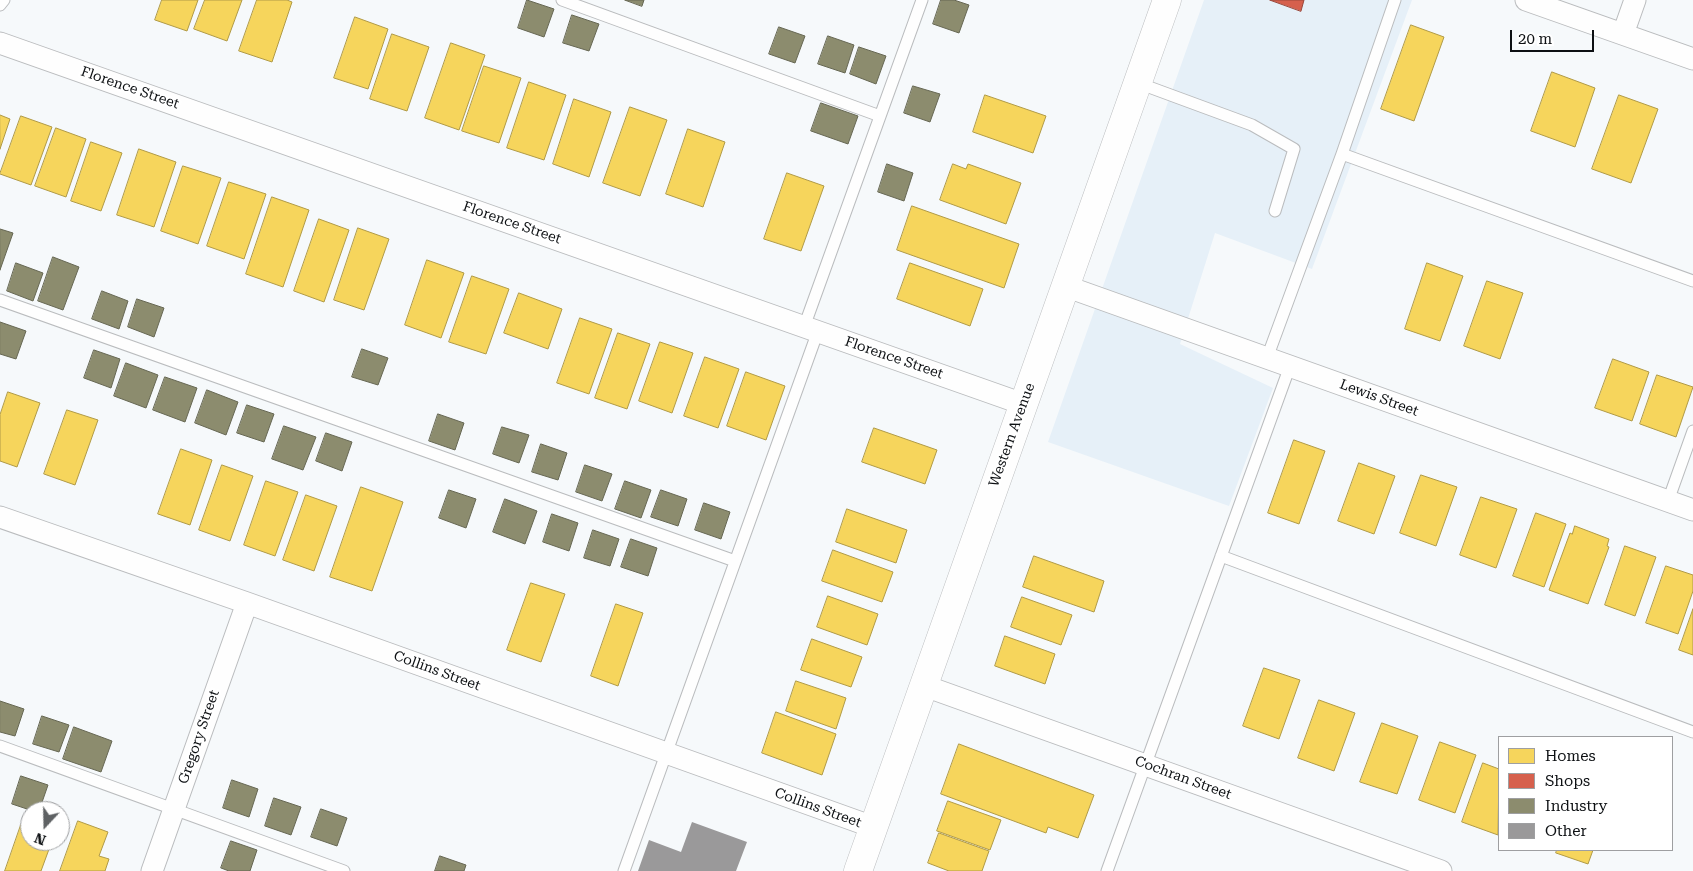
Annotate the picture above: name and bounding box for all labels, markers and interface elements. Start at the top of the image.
scale bar [1513,20,1597,52]
text: 20 m [1518,30,1552,48]
street label: Florence Street [79,63,181,113]
street label: Florence Street [461,198,563,248]
street label: Florence Street [843,333,945,383]
street label: Lewis Street [1337,376,1421,420]
street label: Western Avenue [985,381,1039,489]
street label: Collins Street [391,648,483,694]
street label: Gregory Street [175,688,223,786]
legend [1498,736,1673,851]
text: Homes [1545,747,1596,765]
street label: Cochran Street [1132,753,1234,803]
text: Shops [1545,772,1590,790]
street label: Collins Street [772,785,864,831]
text: Industry [1545,797,1607,815]
north arrow [20,801,70,851]
text: Other [1545,822,1587,840]
text: N [32,830,48,848]

